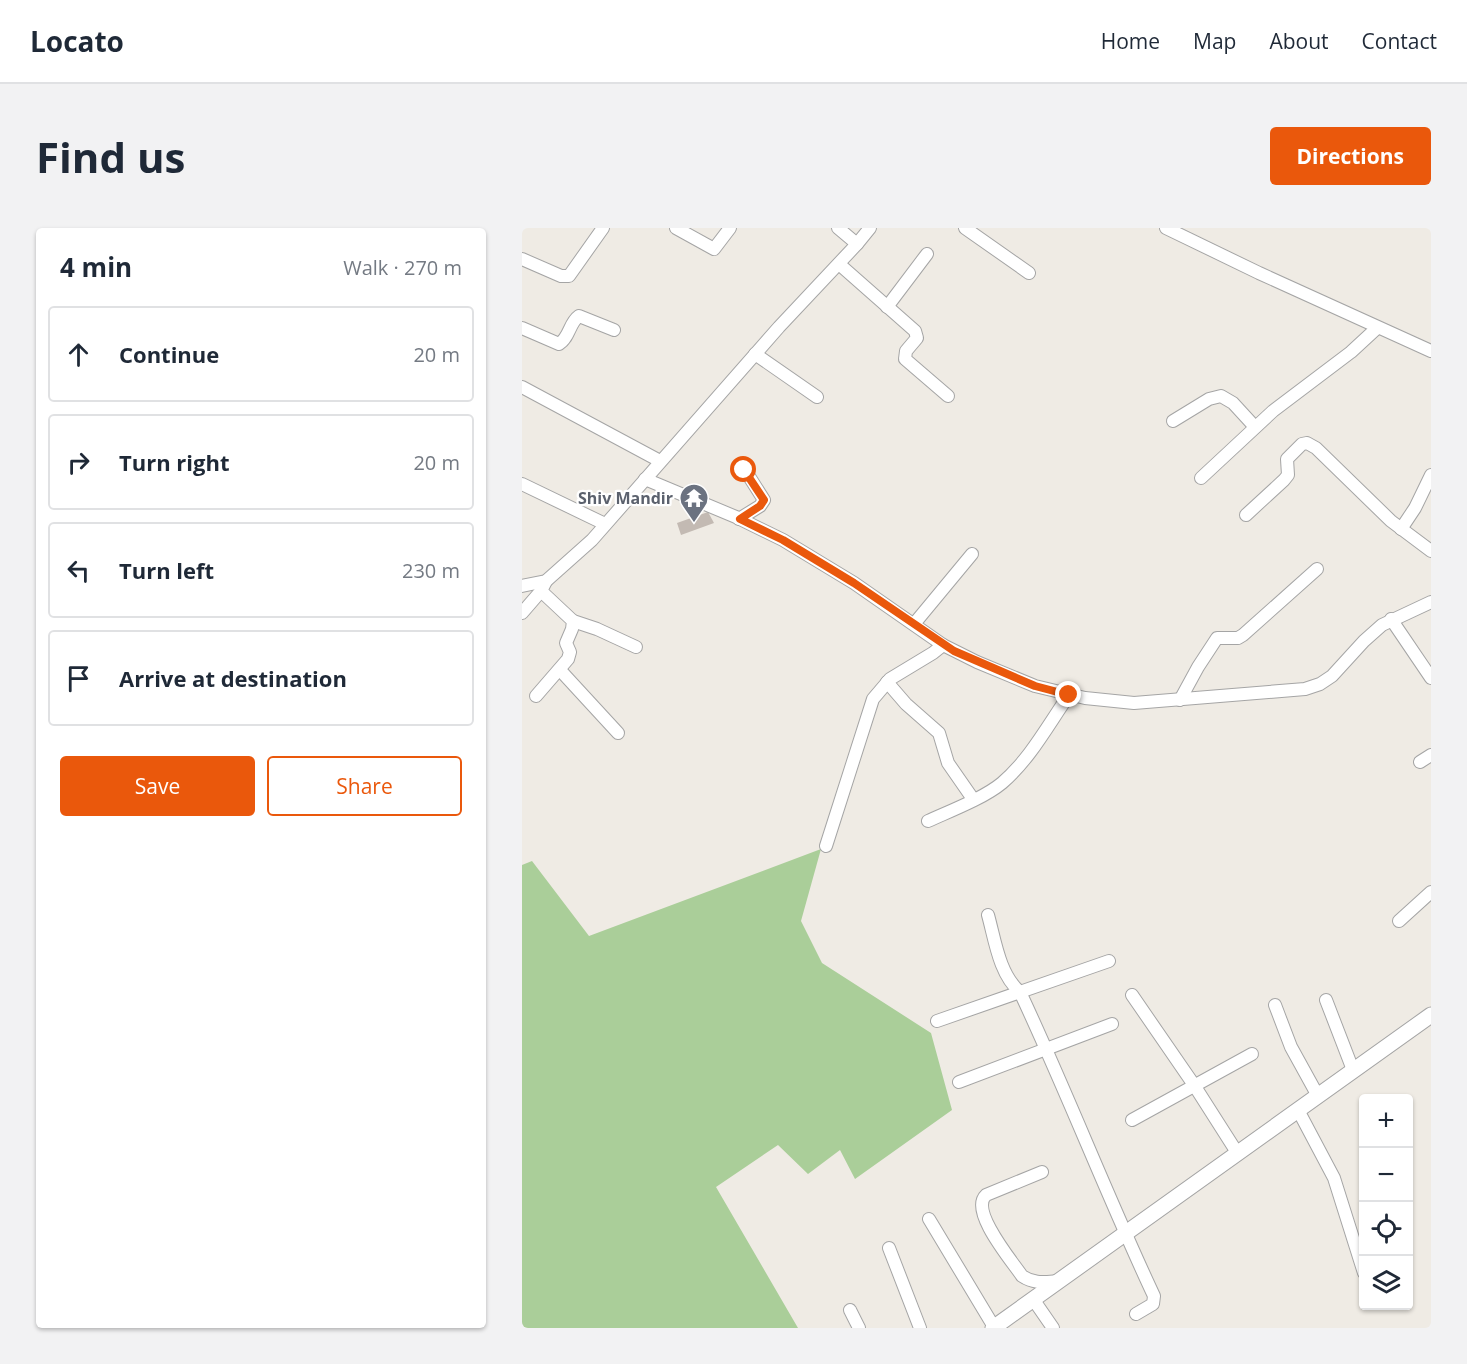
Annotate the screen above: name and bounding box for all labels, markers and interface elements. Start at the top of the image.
text: Locato [30,22,124,60]
text: Home [1101,27,1160,55]
text: Map [1193,27,1236,55]
text: About [1269,27,1329,55]
text: Contact [1362,27,1437,55]
button: Directions [1270,127,1431,185]
text: Find us [36,128,185,185]
text: 4 min [60,249,132,285]
text: Walk · 270 m [343,254,462,281]
icon: ahead [62,338,95,371]
text: Continue [119,339,219,369]
text: 20 m [413,341,460,368]
icon: right [62,446,95,479]
text: Turn right [119,447,230,477]
text: 20 m [413,449,460,476]
route start [730,456,756,482]
temple icon: Shiv Mandir [678,482,710,524]
place label: Shiv Mandir [578,487,673,509]
icon: left [62,554,95,587]
text: Turn left [119,555,214,585]
text: 230 m [402,557,460,584]
icon: arrive [62,662,95,695]
text: Arrive at destination [119,663,347,693]
route end [1055,681,1081,707]
button: Save [60,756,255,816]
button: Share [267,756,462,816]
map controls [1359,1094,1413,1310]
button: + [1359,1094,1413,1148]
button: − [1359,1148,1413,1202]
button: locate [1359,1202,1413,1256]
button: layers [1359,1256,1413,1310]

